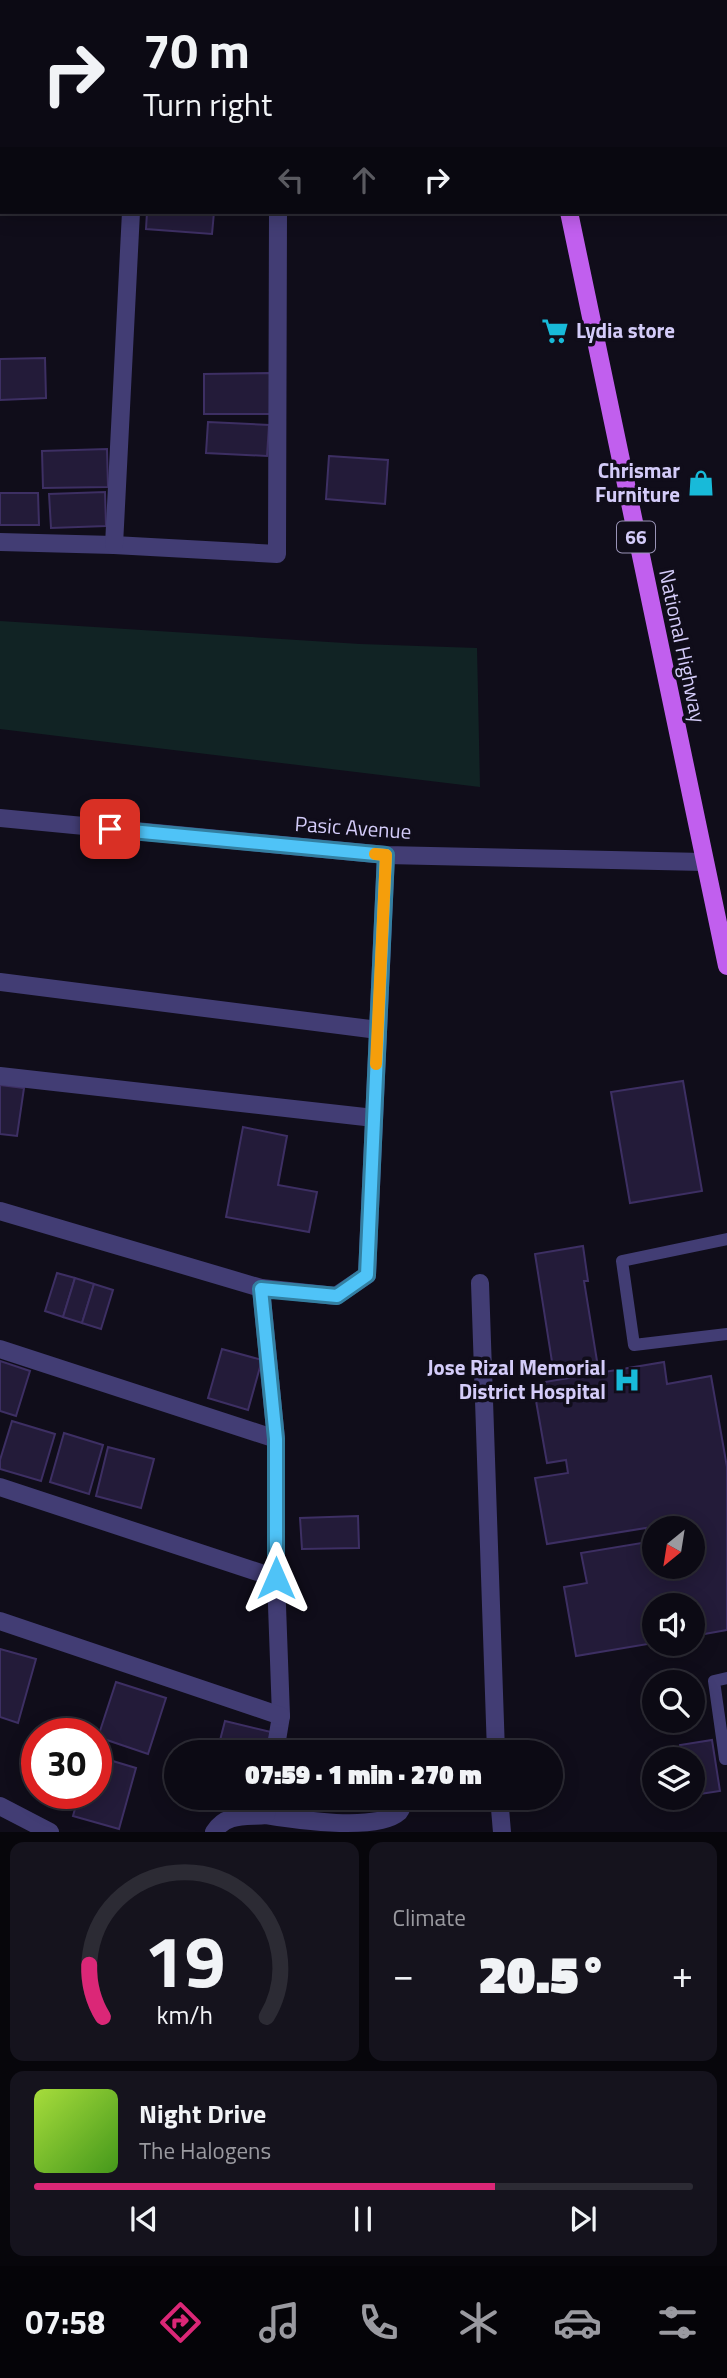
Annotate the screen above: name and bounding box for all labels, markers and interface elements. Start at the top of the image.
text: 70 m [143,12,250,87]
icon: right [28,28,119,119]
text: Turn right [143,80,272,128]
icon: left [272,161,310,199]
icon: ahead [345,161,383,199]
icon: right [418,161,456,199]
place label: Lydia store [576,314,675,346]
supermarket icon: Lydia store [540,316,570,346]
place label: Chrismar Furniture [595,454,680,510]
shop icon: Chrismar Furniture [686,468,716,498]
road number: 66 [617,522,655,552]
street label: National Highway [651,566,715,726]
pin [80,799,140,859]
street label: Pasic Avenue [294,807,412,847]
icon: arrive [91,810,129,848]
place label: Jose Rizal Memorial District Hospital [427,1351,606,1407]
hospital icon: Jose Rizal Memorial District Hospital [612,1365,642,1395]
north arrow [642,1516,705,1578]
map controls [642,1516,705,1810]
position arrow [239,1541,313,1615]
button: sound [642,1593,705,1656]
button: search [642,1670,705,1733]
speed limit sign: 30 [21,1718,112,1809]
button: layers [642,1747,705,1810]
text: 07:59 · 1 min · 270 m [245,1755,482,1794]
text: Climate [393,1900,466,1935]
text: 19 [143,1906,225,2016]
text: 20.5° [478,1934,607,2013]
text: − [393,1945,414,2003]
text: + [672,1945,693,2003]
text: km/h [156,1996,213,2034]
text: Night Drive [139,2094,266,2133]
text: The Halogens [139,2133,271,2168]
icon: previous [125,2200,163,2238]
icon: pause [344,2200,382,2238]
icon: next [564,2200,602,2238]
text: 07:58 [25,2298,105,2346]
icon: directions [156,2298,205,2347]
icon: music [255,2298,304,2347]
icon: phone [354,2298,403,2347]
icon: climate [454,2298,503,2347]
icon: car [553,2298,602,2347]
icon: filters [653,2298,702,2347]

